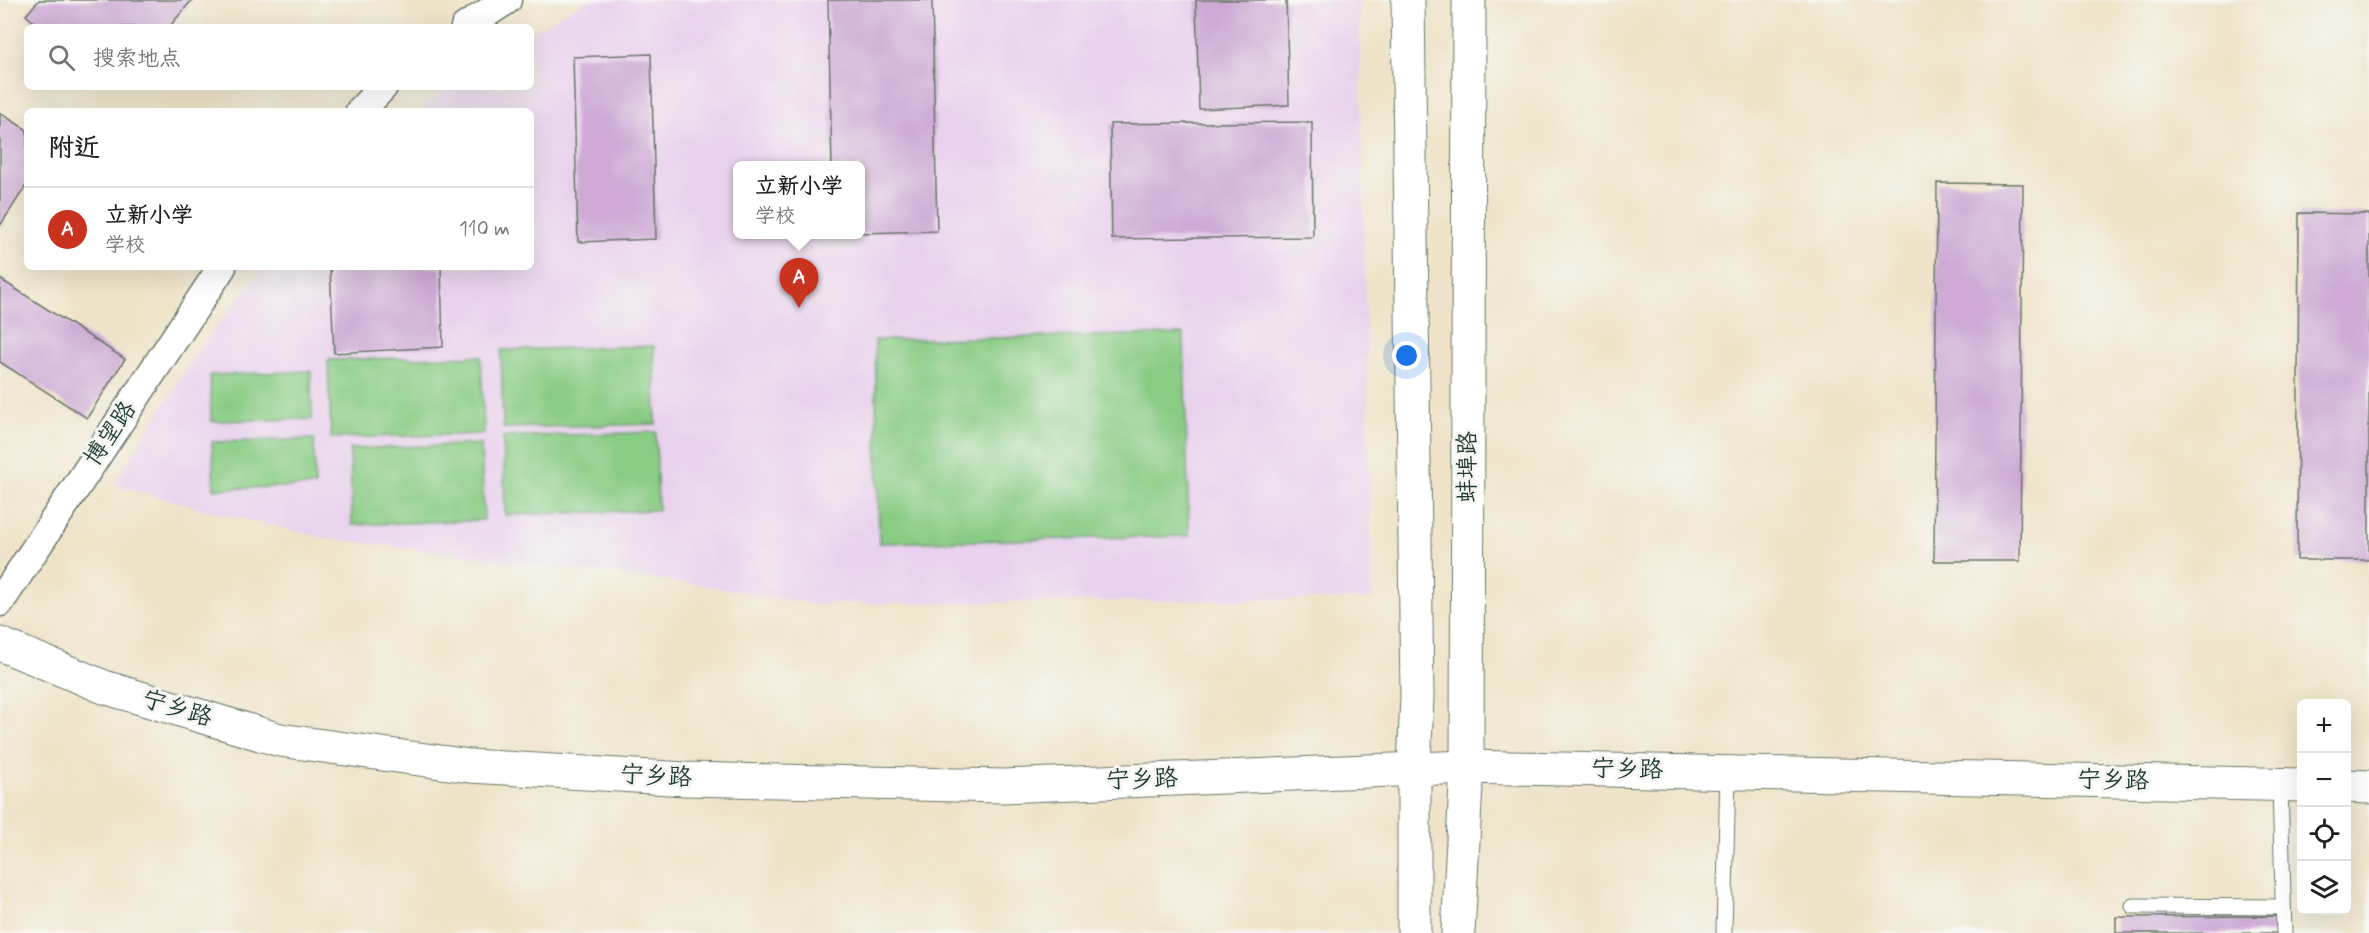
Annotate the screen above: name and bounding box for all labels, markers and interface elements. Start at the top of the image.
search box [24,24,534,90]
icon: search [45,41,78,74]
text: 搜索地点 [93,45,181,73]
text: 附近 [48,132,100,166]
popup [733,161,865,239]
text: 立新小学 [755,173,843,201]
text: 立新小学 [105,202,193,230]
text: 学校 [755,203,795,230]
text: A [61,216,74,243]
text: 110 m [459,216,510,243]
text: 学校 [105,232,145,259]
pin: A [780,258,818,308]
your location [1392,341,1421,370]
street label: 博望路 [78,395,144,473]
street label: 蚌埠路 [1453,431,1484,503]
street label: 宁乡路 [138,684,216,734]
map controls [2297,699,2351,915]
button: + [2297,699,2351,753]
button: − [2297,753,2351,807]
street label: 宁乡路 [1591,754,1663,786]
street label: 宁乡路 [619,760,693,794]
street label: 宁乡路 [1105,763,1179,797]
street label: 宁乡路 [2077,765,2149,797]
button: locate [2297,807,2351,861]
button: layers [2297,861,2351,915]

